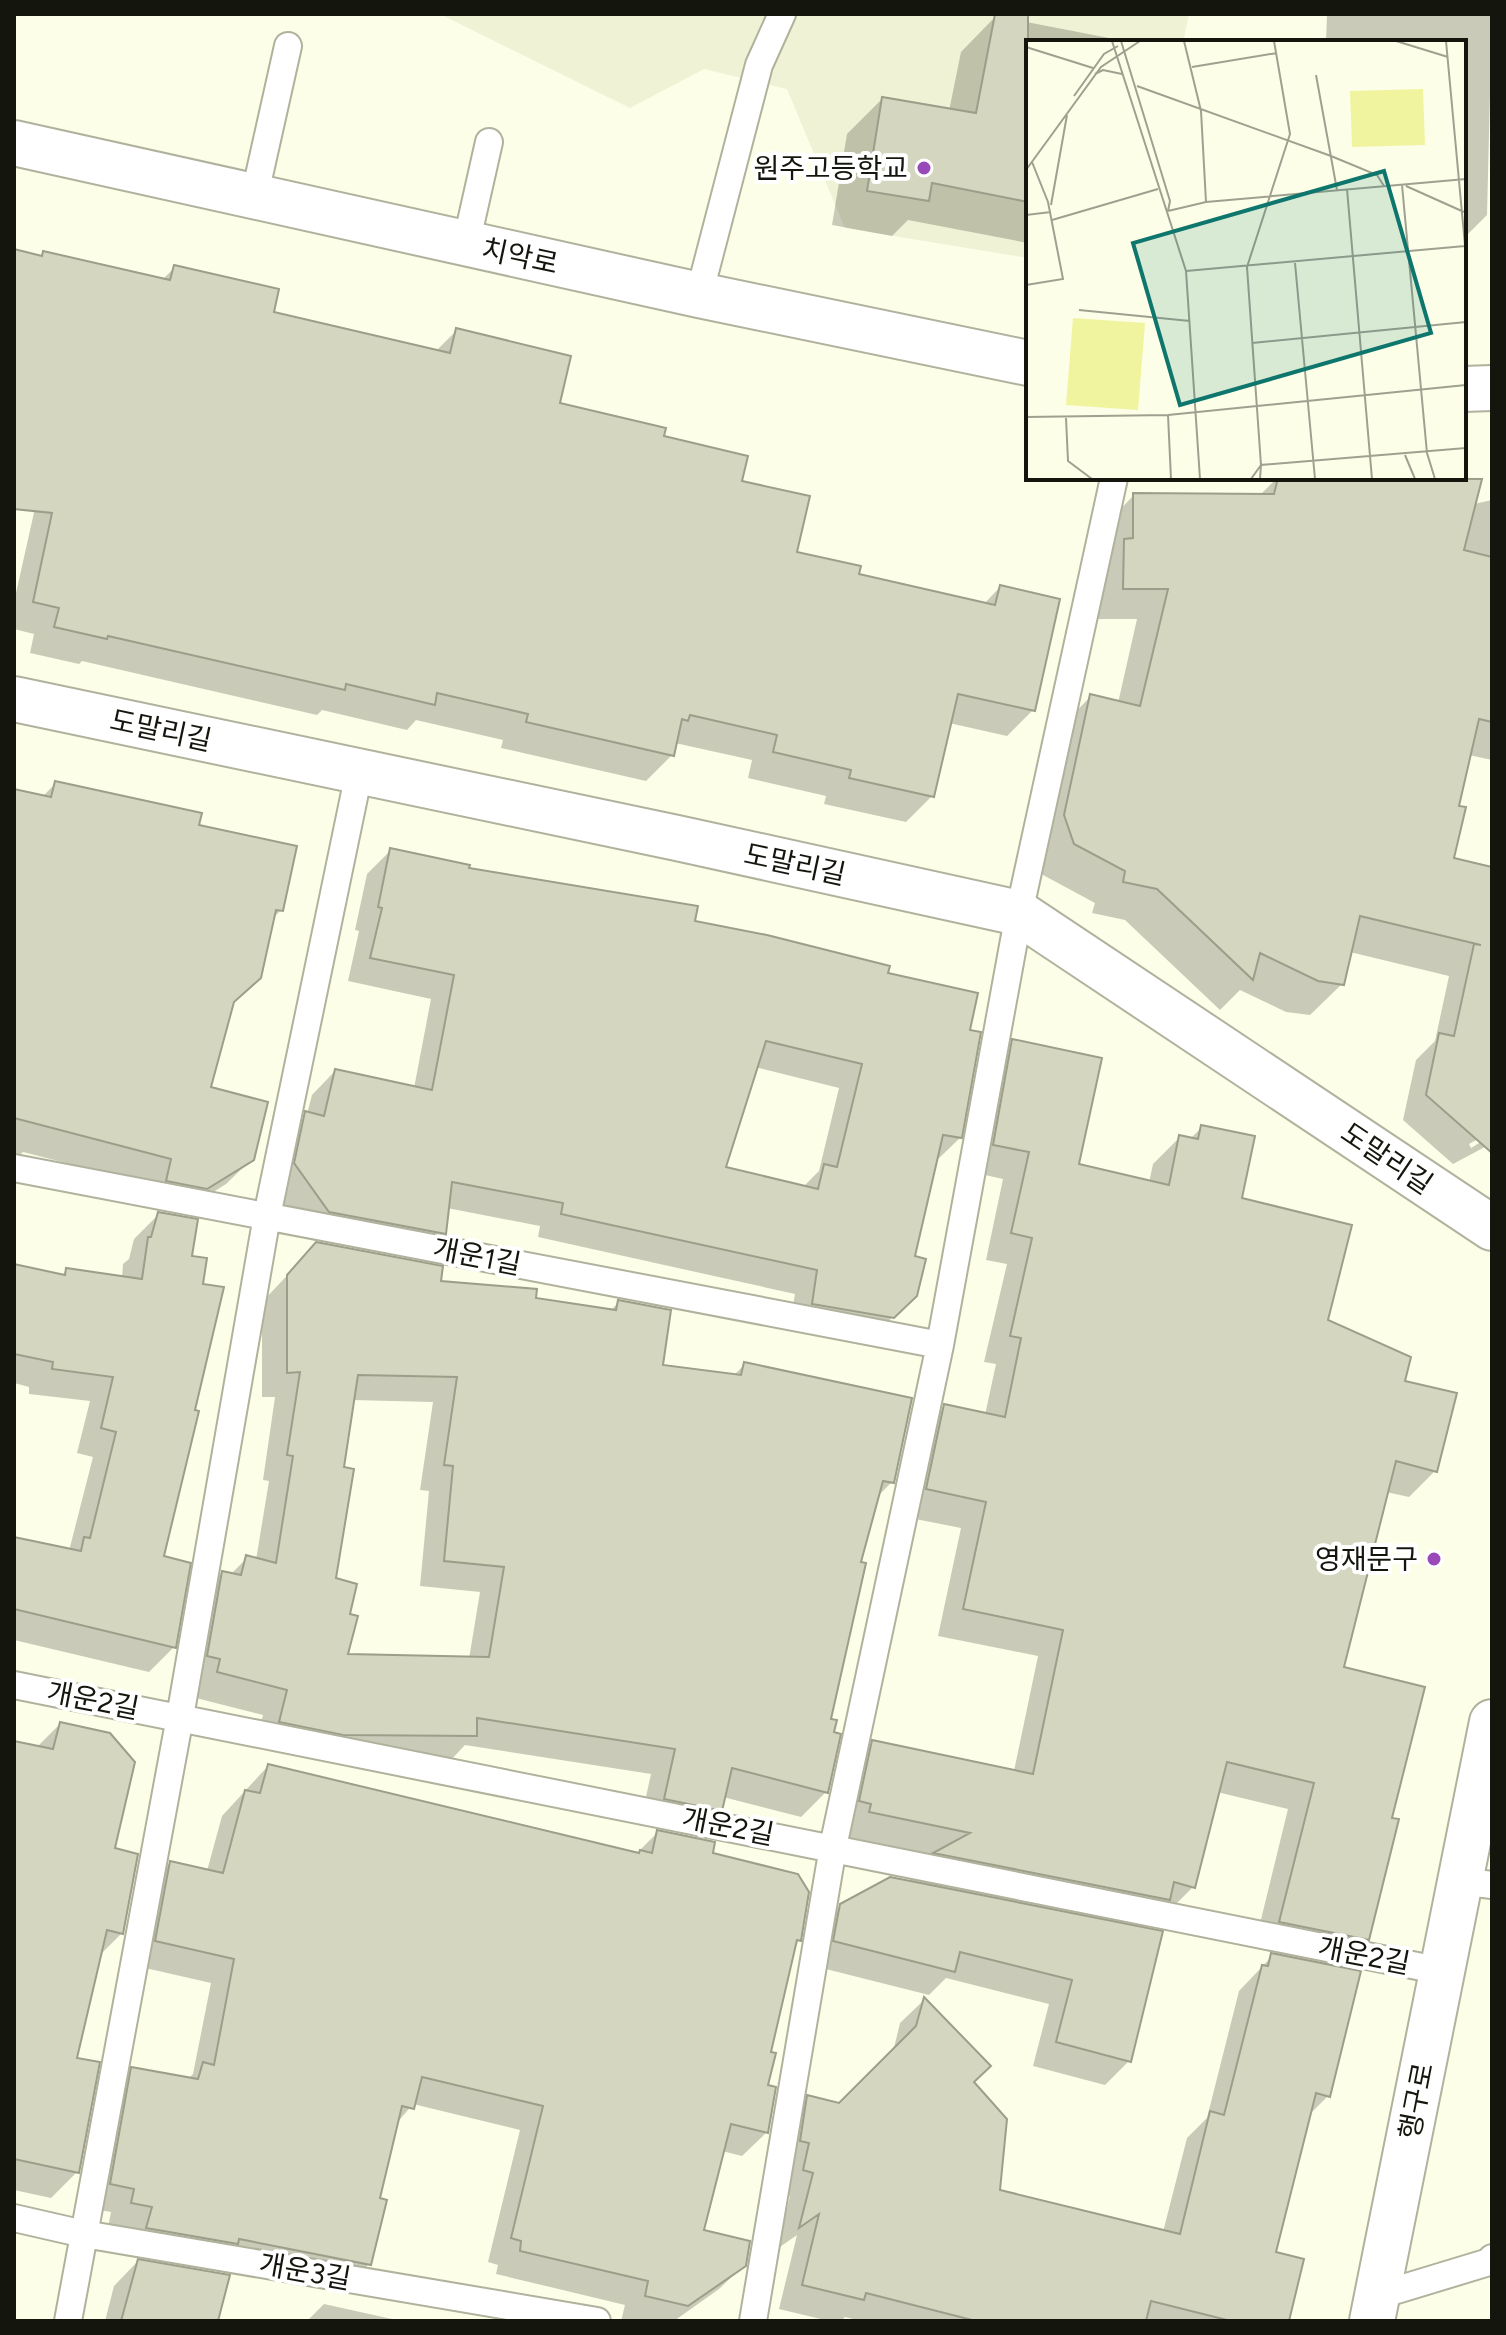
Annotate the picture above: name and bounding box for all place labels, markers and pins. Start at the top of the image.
place label: 원주고등학교 [753,151,908,185]
marker: 원주고등학교 [915,159,933,177]
place label: 영재문구 [1315,1542,1418,1576]
marker: 영재문구 [1425,1550,1443,1568]

